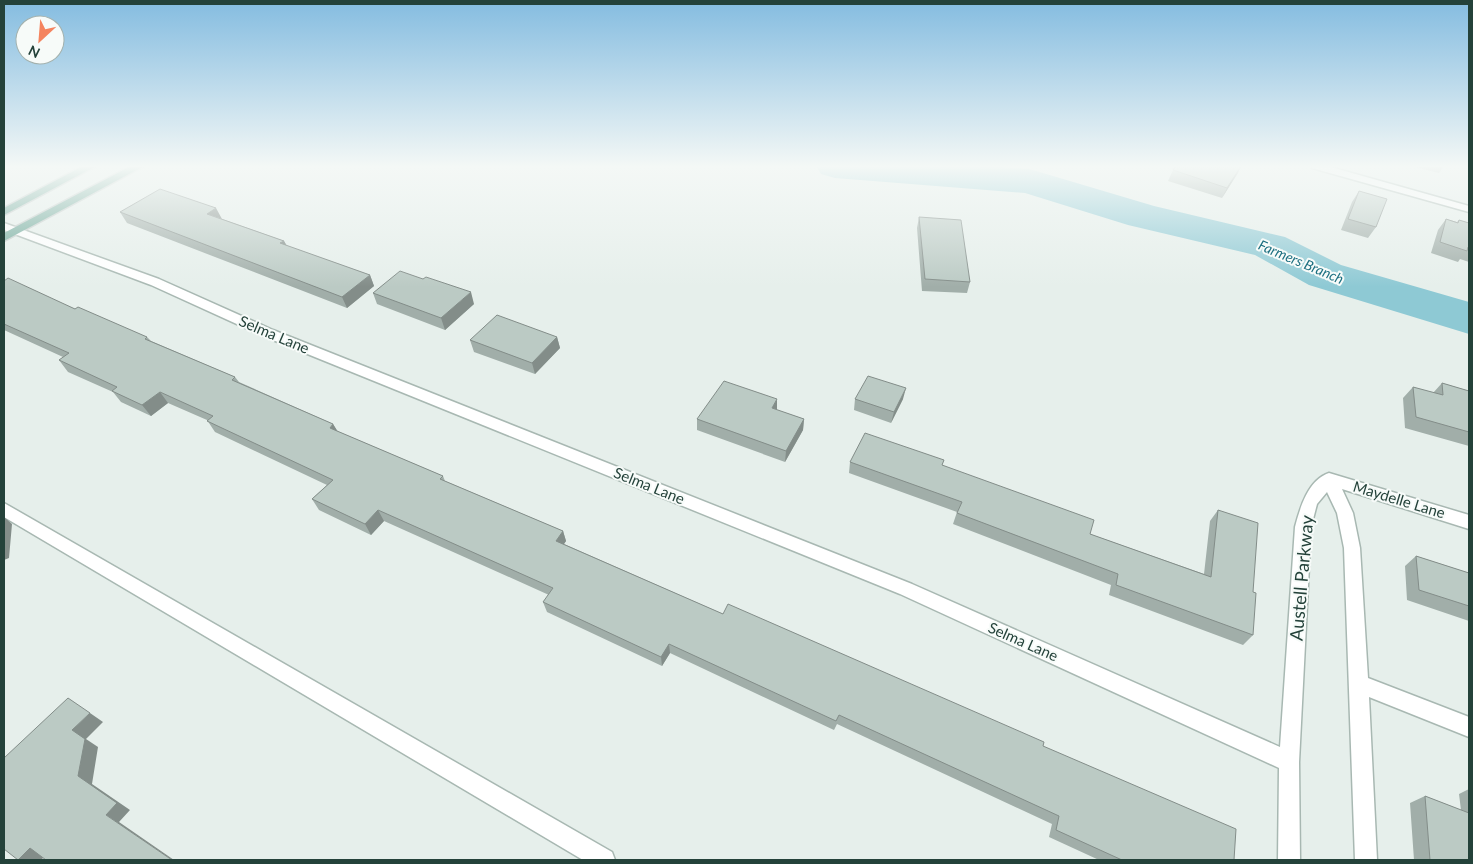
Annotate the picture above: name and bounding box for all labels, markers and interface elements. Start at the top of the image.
north arrow [15,15,65,65]
text: N [26,42,43,62]
water label: Farmers Branch [1256,236,1346,287]
street label: Selma Lane [237,311,312,357]
street label: Selma Lane [611,463,687,507]
street label: Maydelle Lane [1351,477,1447,522]
street label: Austell Parkway [1285,513,1318,642]
street label: Selma Lane [986,618,1061,665]

